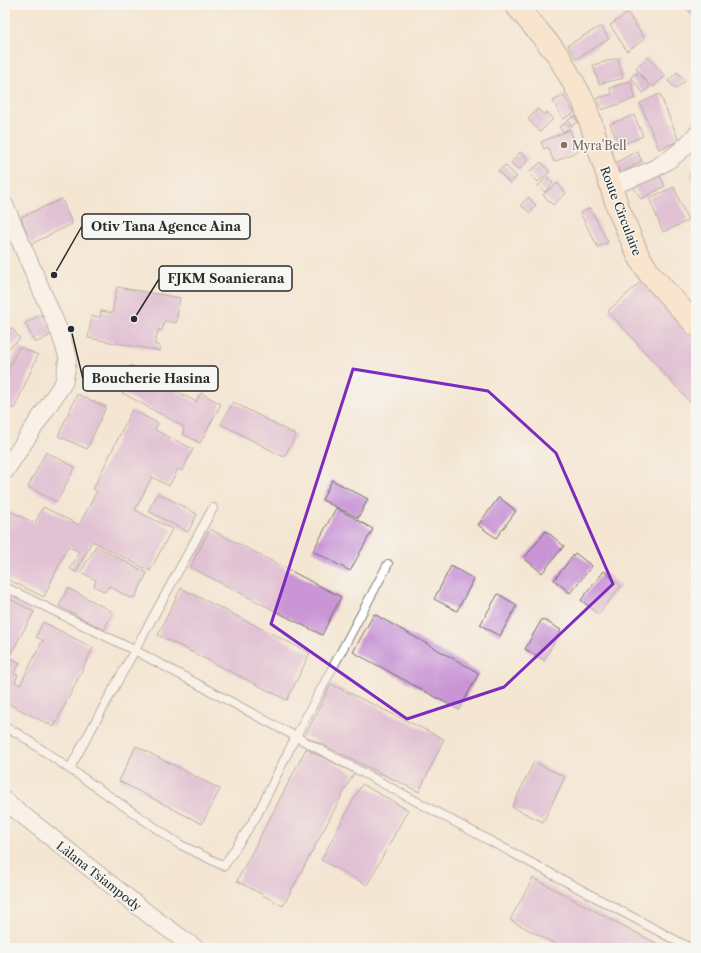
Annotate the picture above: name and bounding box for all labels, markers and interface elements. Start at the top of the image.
place label: Myra'Bell [572,138,627,153]
marker: Myra'Bell [559,140,569,150]
street label: Route Circulaire [597,164,645,258]
callout: Otiv Tana Agence Aina [82,214,250,239]
text: Otiv Tana Agence Aina [91,218,241,234]
callout: FJKM Soanierana [159,266,292,291]
text: FJKM Soanierana [167,270,285,286]
callout: Boucherie Hasina [83,366,218,391]
text: Boucherie Hasina [92,370,211,386]
street label: Làlana Tsiampody [53,838,145,914]

